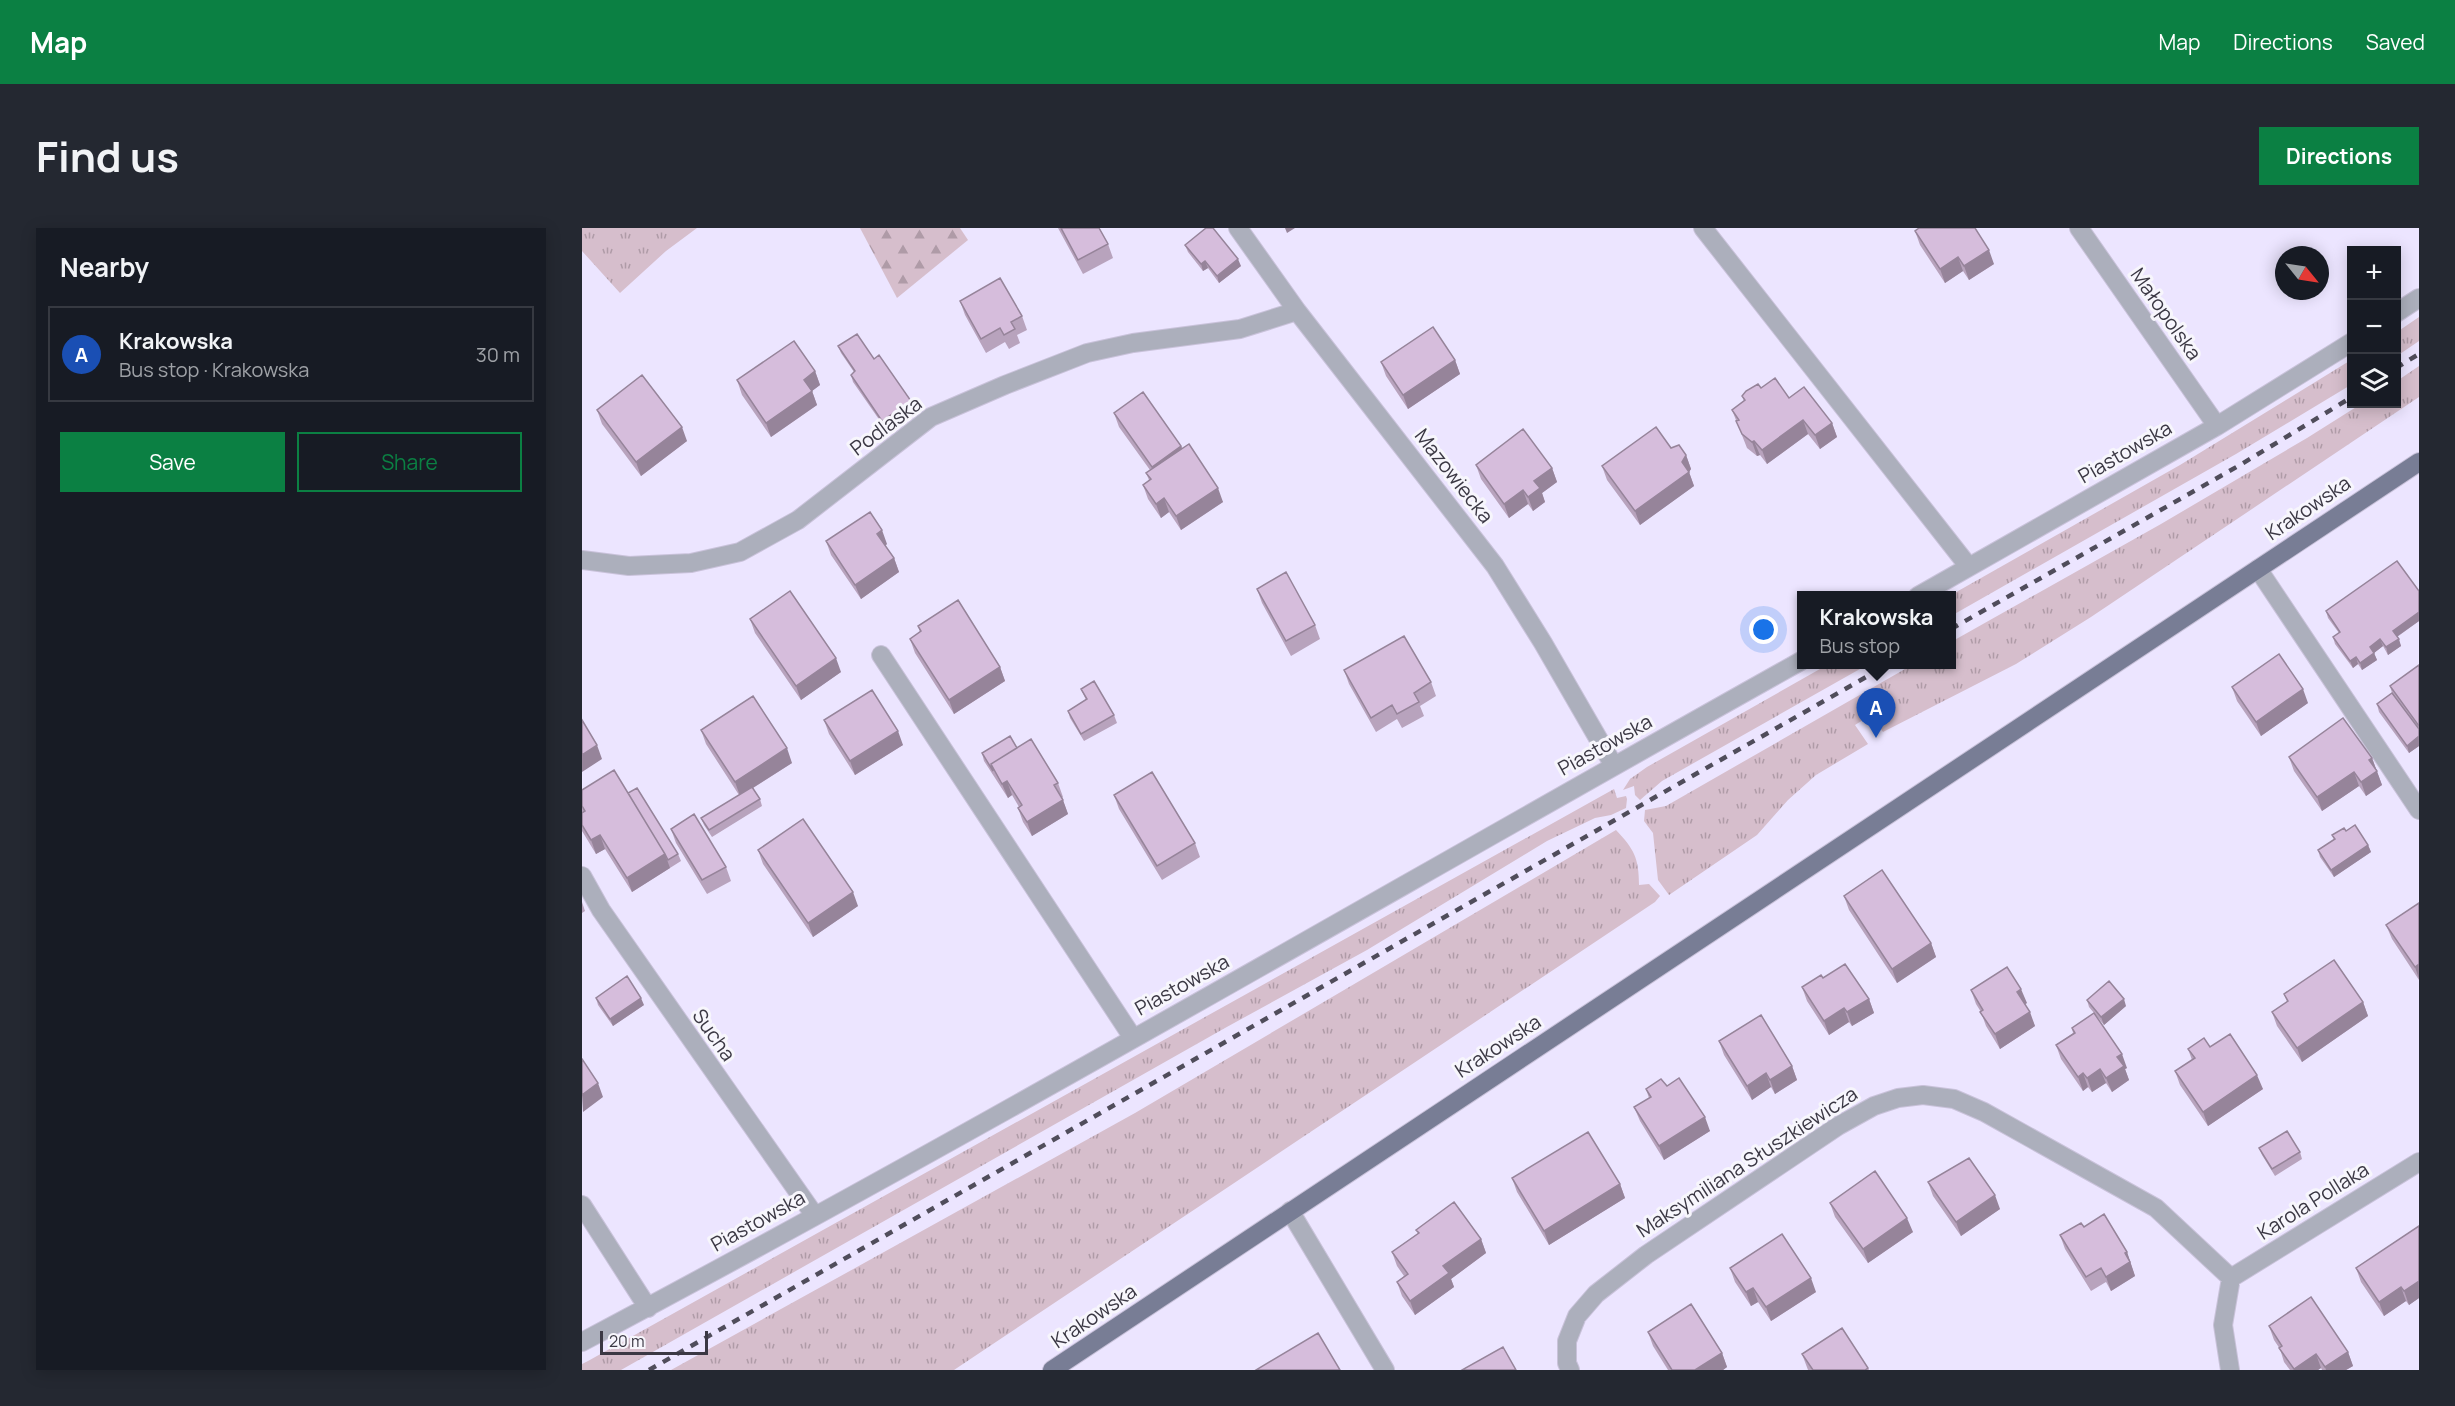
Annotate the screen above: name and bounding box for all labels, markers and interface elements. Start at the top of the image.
text: Map [30,23,87,61]
text: Map [2159,28,2200,56]
text: Directions [2233,28,2333,56]
text: Saved [2366,28,2425,56]
text: Find us [36,127,179,185]
button: Directions [2259,127,2419,185]
north arrow [2275,246,2329,300]
map controls [2347,246,2401,408]
button: + [2347,246,2401,300]
text: Nearby [60,249,149,285]
street label: Małopolska [2125,262,2208,365]
button: − [2347,300,2401,354]
text: Krakowska [119,326,233,356]
text: A [75,341,88,368]
text: 30 m [476,341,520,368]
button: layers [2347,354,2401,408]
text: Bus stop · Krakowska [119,356,309,383]
street label: Podlaska [844,390,927,461]
street label: Piastowska [2073,414,2176,489]
street label: Mazowiecka [1409,423,1500,529]
button: Save [60,432,285,492]
button: Share [297,432,522,492]
street label: Krakowska [2260,469,2356,546]
popup [1797,591,1956,669]
text: Krakowska [1820,602,1933,632]
your location [1749,615,1778,644]
text: Bus stop [1820,632,1900,659]
pin: A [1856,688,1896,738]
street label: Piastowska [1553,708,1657,782]
street label: Piastowska [1130,948,1234,1022]
street label: Sucha [687,1003,742,1066]
street label: Krakowska [1450,1008,1546,1083]
street label: Maksymiliana Słuszkiewicza [1631,1080,1862,1243]
street label: Karola Pollaka [2252,1155,2374,1246]
street label: Piastowska [706,1184,810,1258]
street label: Krakowska [1046,1277,1142,1354]
scale bar [600,1328,708,1356]
text: 20 m [609,1330,645,1352]

